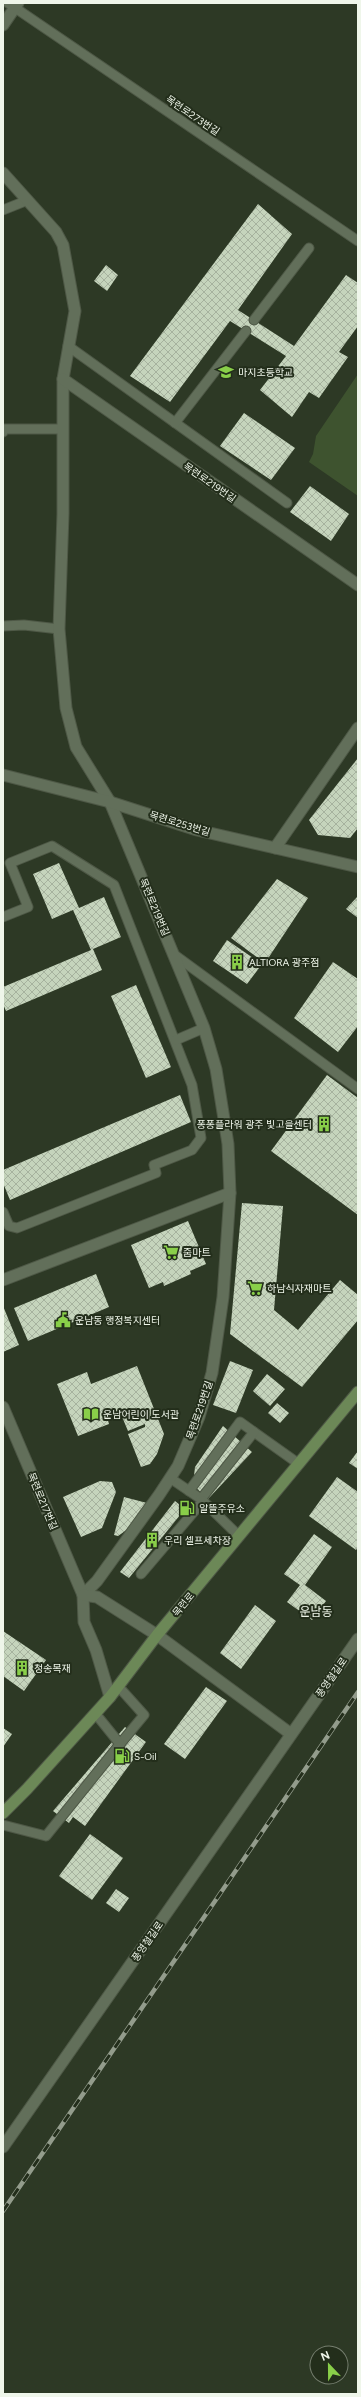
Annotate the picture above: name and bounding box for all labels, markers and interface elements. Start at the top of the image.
street label: 목련로273번길 [163,93,222,138]
school or university icon: 마지초등학교 [217,363,235,381]
place label: 마지초등학교 [238,366,293,379]
street label: 목련로219번길 [181,459,239,505]
street label: 목련로253번길 [148,808,212,839]
street label: 목련로219번길 [137,876,173,938]
building icon: ALTIORA 광주점 [228,953,246,971]
place label: ALTIORA 광주점 [249,956,319,969]
building icon: 퐁퐁플라워 광주 빛고을센터 [315,1115,333,1133]
place label: 퐁퐁플라워 광주 빛고을센터 [197,1118,312,1131]
supermarket icon: 줌마트 [162,1243,180,1261]
place label: 줌마트 [183,1246,211,1259]
supermarket icon: 하남식자재마트 [246,1279,264,1297]
place label: 하남식자재마트 [267,1282,331,1295]
public building icon: 운남동 행정복지센터 [54,1311,72,1329]
place label: 운남동 행정복지센터 [75,1314,160,1327]
street label: 목련로219번길 [183,1379,216,1441]
library icon: 운남어린이 도서관 [82,1405,100,1423]
place label: 운남어린이 도서관 [103,1408,180,1421]
street label: 목련로217번길 [25,1471,60,1532]
fuel station icon: 알뜰주유소 [178,1499,196,1517]
place label: 알뜰주유소 [199,1502,245,1515]
building icon: 우리 셀프세차장 [143,1531,161,1549]
place label: 우리 셀프세차장 [164,1534,231,1547]
street label: 목련로 [170,1590,197,1619]
district label: 운남동 [299,1605,333,1619]
street label: 풍영철길로 [313,1655,350,1700]
building icon: 청송목재 [13,1659,31,1677]
place label: 청송목재 [34,1662,71,1675]
fuel station icon: S-Oil [113,1747,131,1765]
place label: S-Oil [134,1750,157,1763]
street label: 풍영철길로 [129,1919,166,1964]
north arrow [309,2345,349,2385]
text: N [319,2349,332,2364]

